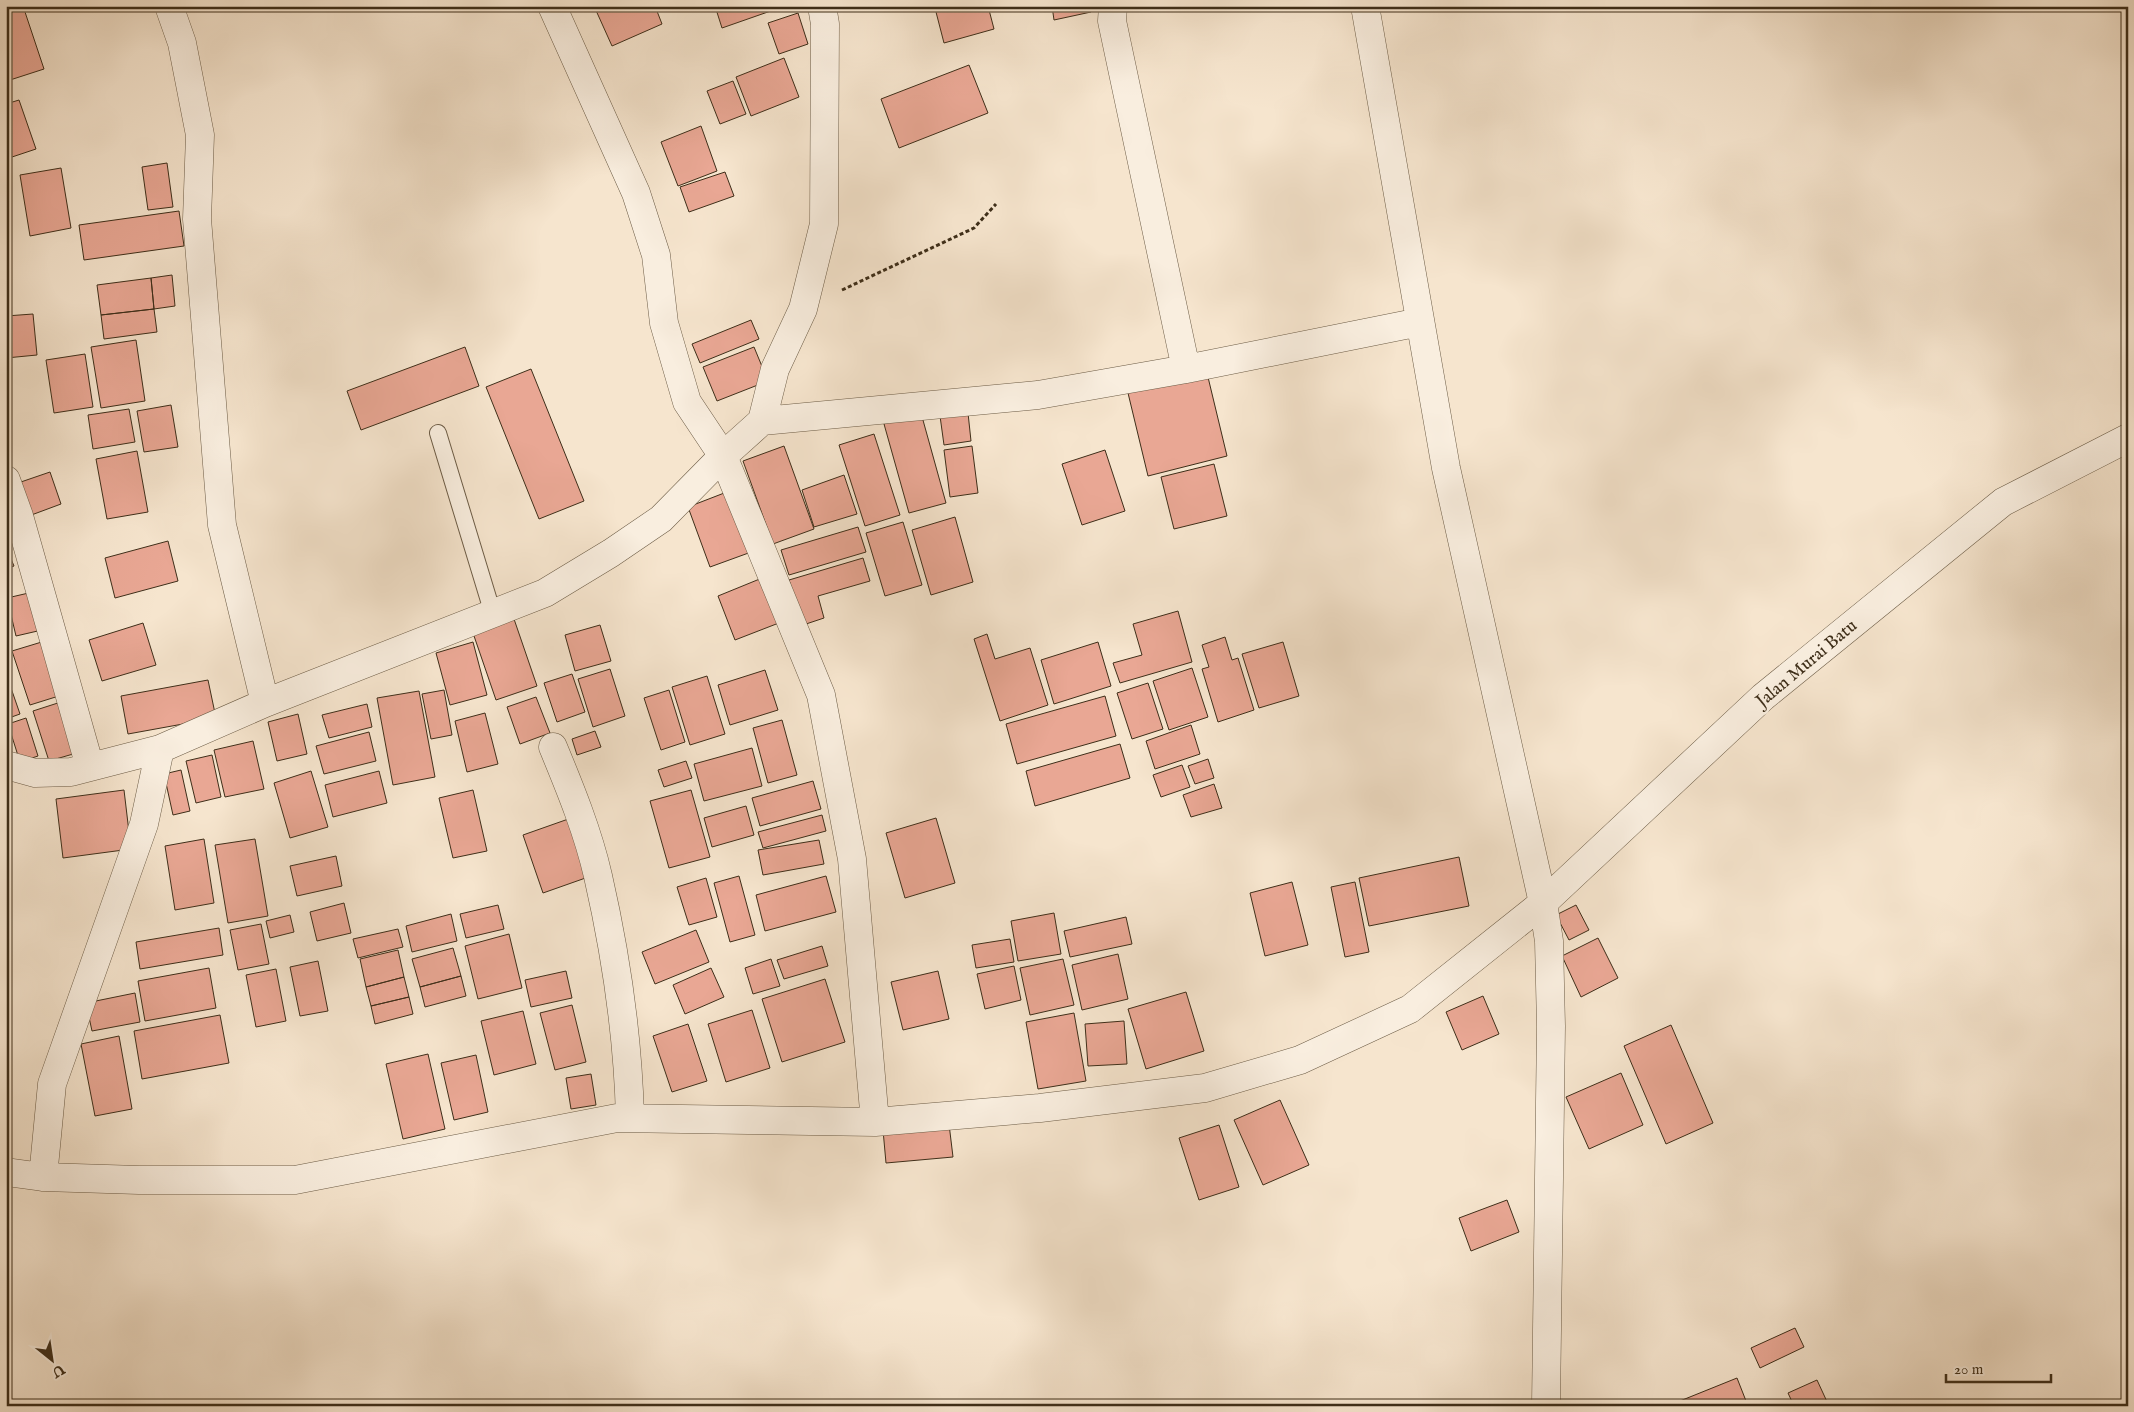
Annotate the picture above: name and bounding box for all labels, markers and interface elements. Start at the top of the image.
street label: Jalan Murai Batu [1750,615,1862,715]
north arrow [28,1334,78,1384]
scale bar [1946,1352,2052,1384]
text: U [47,1359,69,1382]
text: 20 m [1954,1360,1984,1379]

